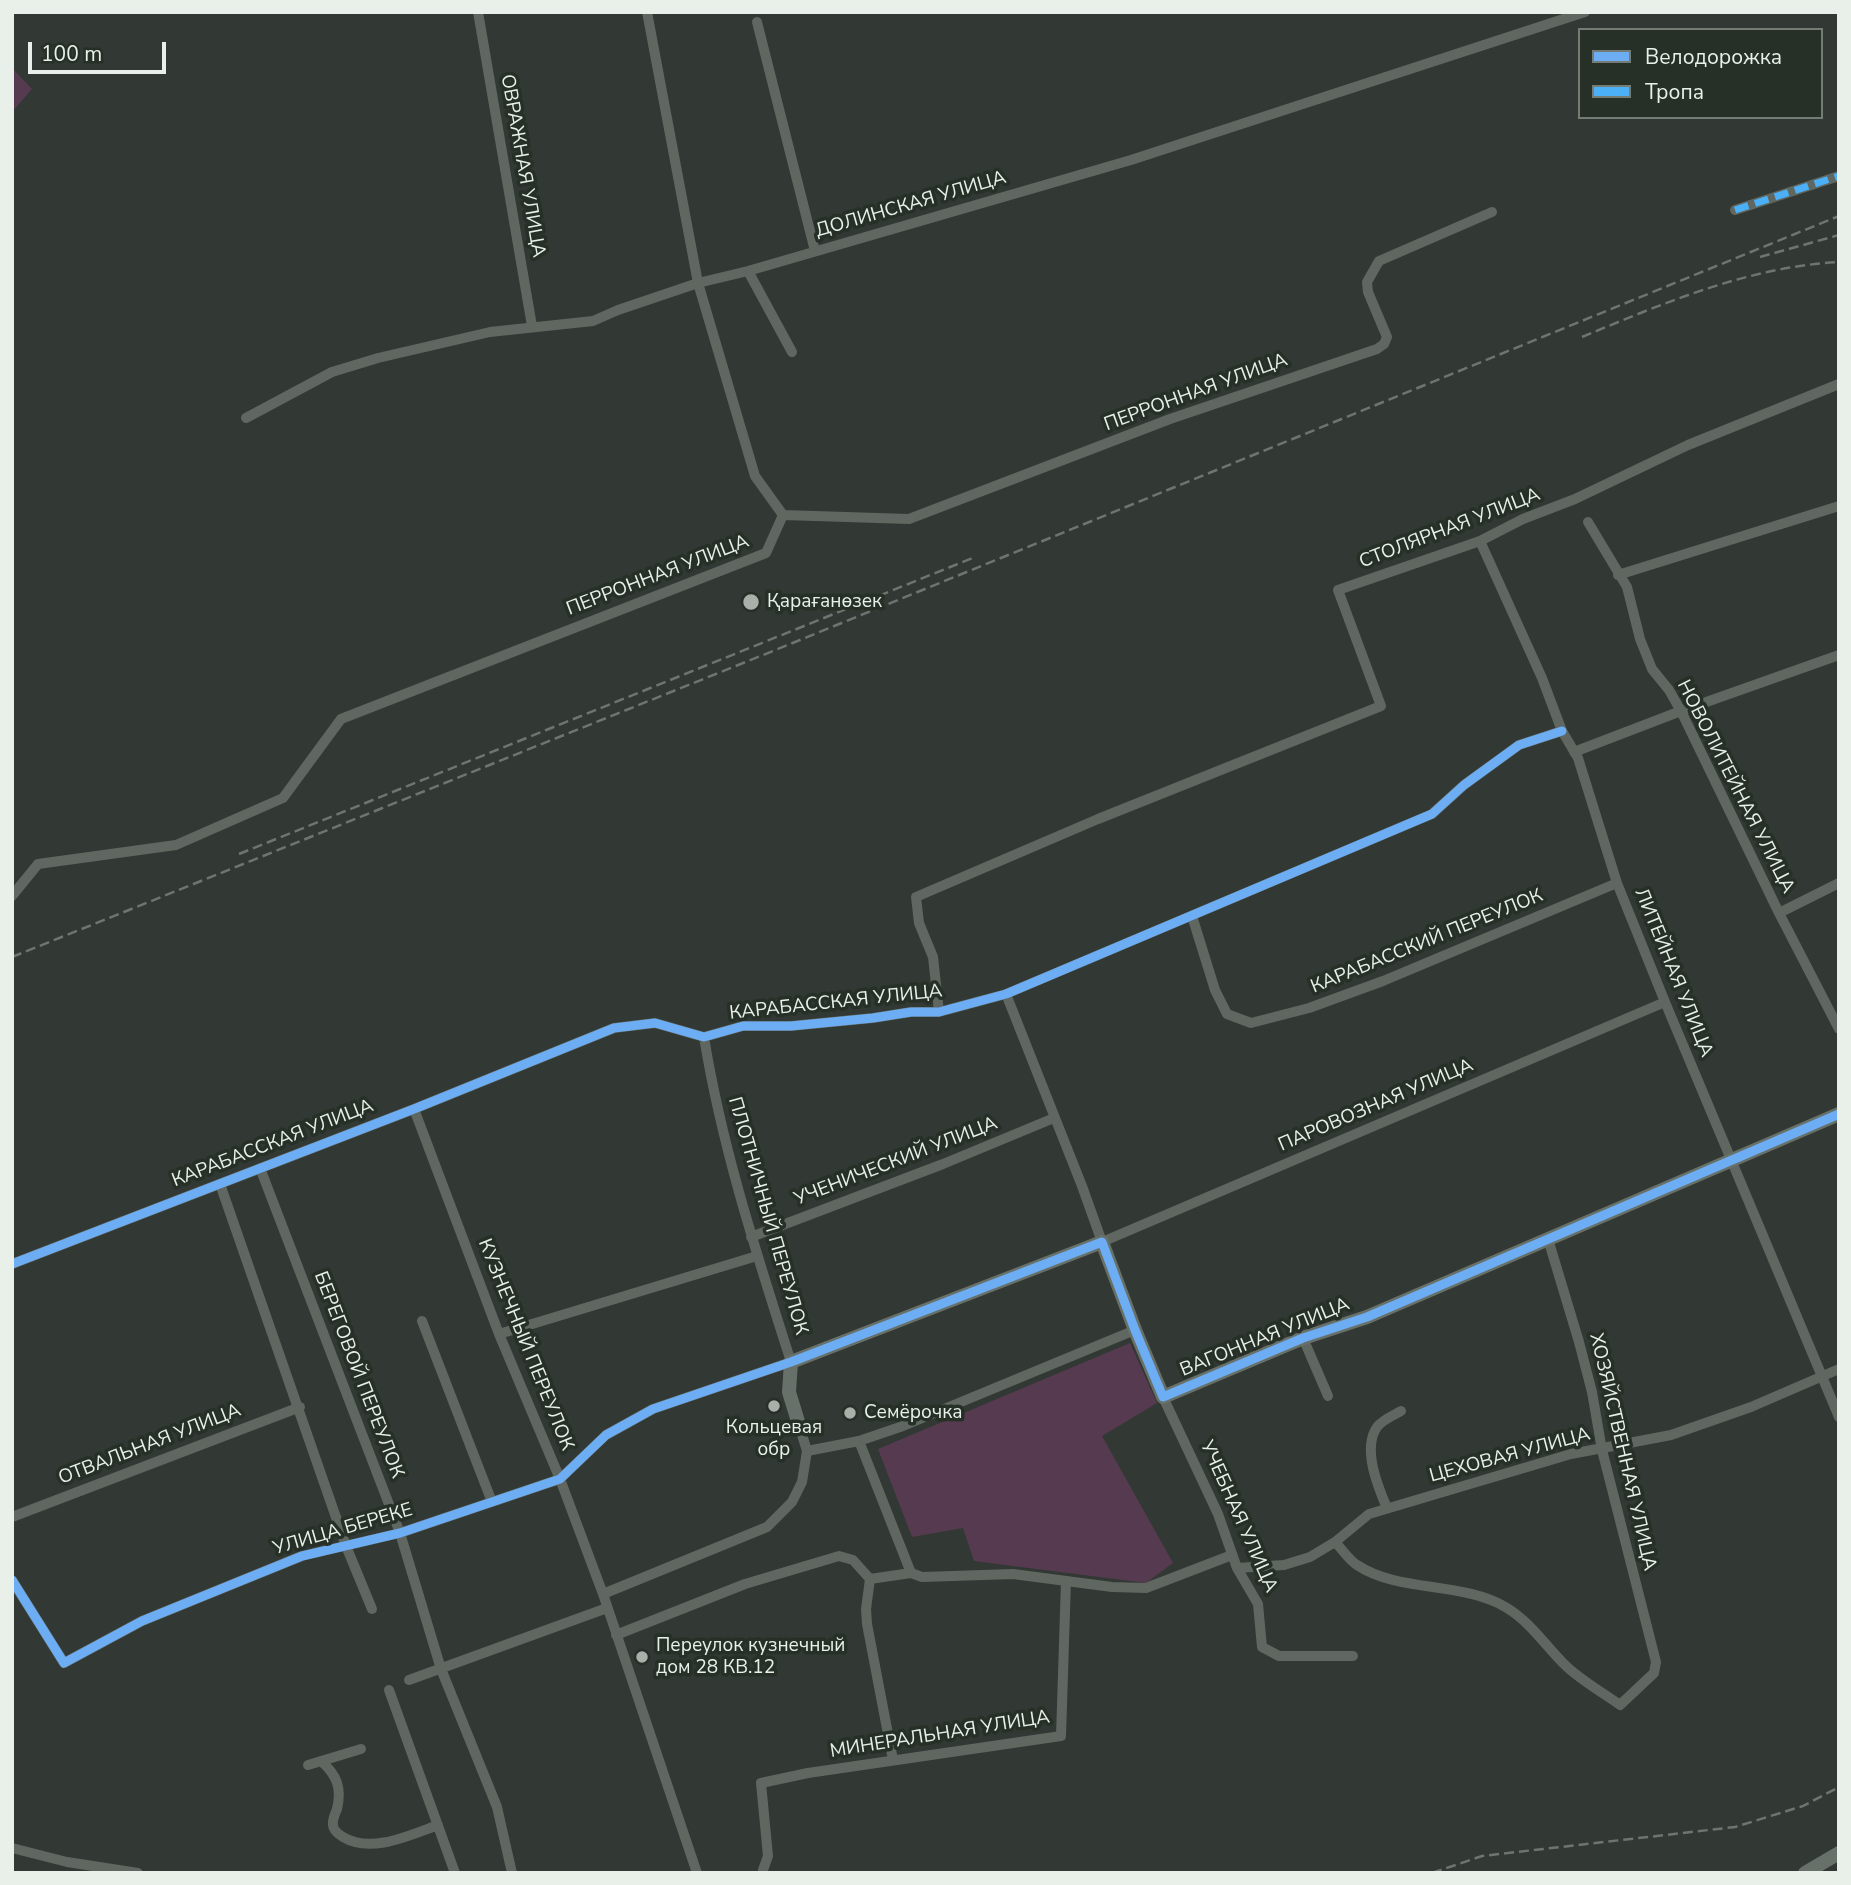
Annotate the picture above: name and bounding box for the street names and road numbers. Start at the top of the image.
street label: ОВРАЖНАЯ УЛИЦА [495,73,549,259]
street label: ДОЛИНСКАЯ УЛИЦА [813,167,1009,243]
street label: ПЕРРОННАЯ УЛИЦА [1101,349,1291,437]
street label: СТОЛЯРНАЯ УЛИЦА [1356,484,1544,574]
street label: ПЕРРОННАЯ УЛИЦА [564,531,752,621]
street label: НОВОЛИТЕЙНАЯ УЛИЦА [1671,677,1799,897]
street label: КАРАБАССКИЙ ПЕРЕУЛОК [1308,885,1546,999]
street label: ЛИТЕЙНАЯ УЛИЦА [1629,885,1717,1061]
street label: КАРАБАССКАЯ УЛИЦА [728,980,944,1026]
street label: ПАРОВОЗНАЯ УЛИЦА [1275,1055,1477,1157]
street label: КАРАБАССКАЯ УЛИЦА [169,1095,377,1193]
street label: ПЛОТНИЧНЫЙ ПЕРЕУЛОК [722,1095,812,1337]
street label: УЧЕНИЧЕСКИЙ УЛИЦА [791,1113,1001,1211]
street label: КУЗНЕЧНЫЙ ПЕРЕУЛОК [472,1236,578,1454]
street label: БЕРЕГОВОЙ ПЕРЕУЛОК [308,1269,408,1481]
street label: ВАГОННАЯ УЛИЦА [1177,1294,1353,1382]
street label: ХОЗЯЙСТВЕННАЯ УЛИЦА [1584,1331,1660,1573]
street label: ОТВАЛЬНАЯ УЛИЦА [56,1400,244,1490]
street label: ЦЕХОВАЯ УЛИЦА [1427,1424,1593,1488]
street label: УЧЕБНАЯ УЛИЦА [1194,1438,1282,1596]
street label: УЛИЦА БЕРЕКЕ [271,1499,415,1561]
street label: МИНЕРАЛЬНАЯ УЛИЦА [829,1706,1051,1764]

